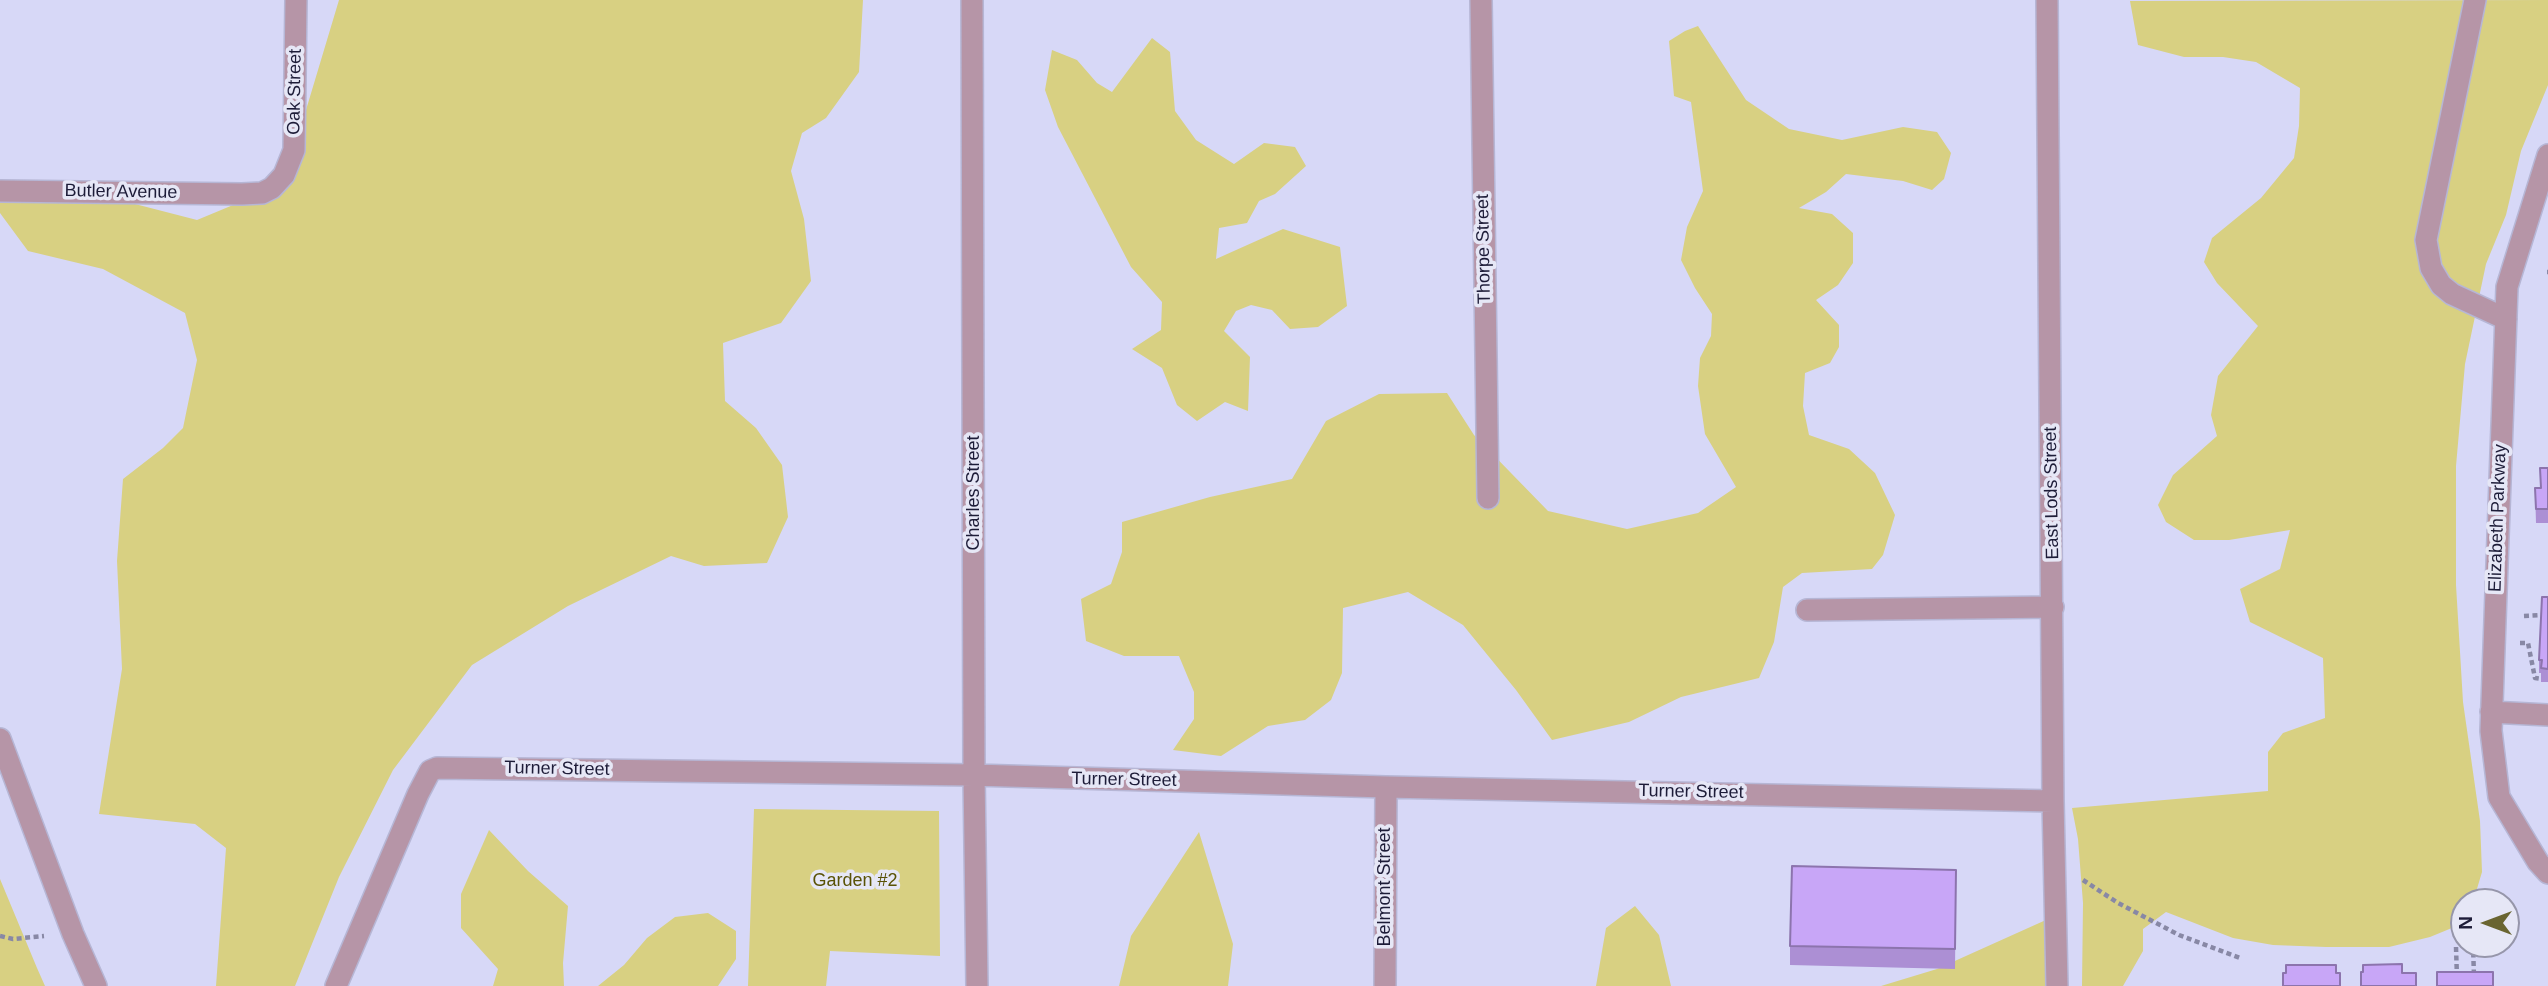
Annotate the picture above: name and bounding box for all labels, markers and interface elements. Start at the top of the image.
street label: Oak Street [283,49,307,135]
street label: Butler Avenue [64,180,178,204]
street label: Thorpe Street [1472,194,1496,304]
street label: East Lods Street [2040,426,2064,560]
street label: Charles Street [963,435,985,551]
street label: Elizabeth Parkway [2485,444,2511,592]
street label: Turner Street [504,757,610,781]
street label: Turner Street [1071,768,1177,792]
street label: Turner Street [1638,780,1744,804]
street label: Belmont Street [1374,827,1396,947]
park label: Garden #2 [812,870,898,892]
north arrow [2450,888,2520,958]
text: N [2455,916,2476,930]

